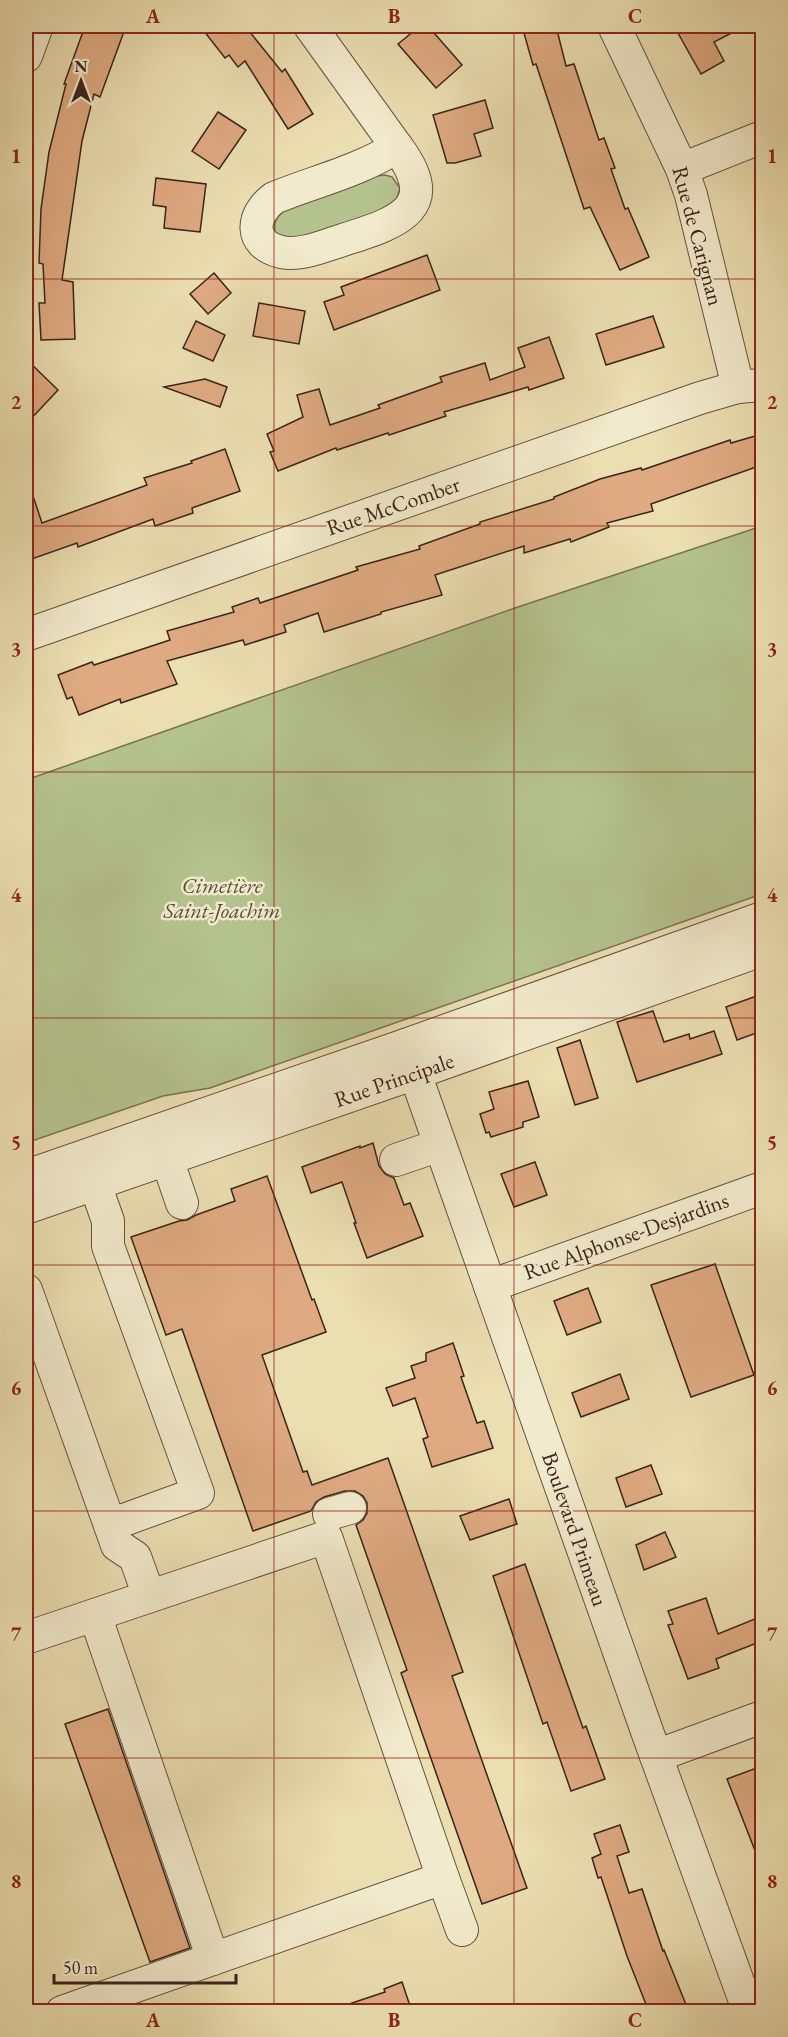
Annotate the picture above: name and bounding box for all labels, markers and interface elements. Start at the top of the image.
text: A [145,3,161,29]
text: B [388,3,400,29]
text: C [628,3,642,29]
north arrow [51,51,111,111]
text: N [75,56,88,77]
text: 1 [11,143,21,169]
text: 1 [767,143,777,169]
street label: Rue de Carignan [665,163,731,309]
text: 2 [11,389,22,415]
text: 2 [767,389,778,415]
street label: Rue McComber [322,469,464,542]
text: 3 [11,636,21,662]
text: 3 [767,636,777,662]
park label: Cimetière Saint-Joachim [163,871,280,925]
text: 4 [11,882,22,908]
text: 4 [767,882,778,908]
street label: Rue Principale [330,1046,458,1114]
text: 5 [11,1129,21,1155]
text: 5 [767,1129,777,1155]
street label: Rue Alphonse-Desjardins [520,1185,732,1287]
text: 6 [11,1375,22,1401]
text: 6 [767,1375,778,1401]
street label: Boulevard Primeau [535,1448,615,1610]
text: 7 [11,1621,22,1647]
text: 7 [767,1621,778,1647]
text: 8 [11,1868,21,1894]
text: 8 [767,1868,777,1894]
scale bar [54,1947,236,1985]
text: 50 m [63,1956,98,1979]
text: A [145,2007,161,2033]
text: B [388,2007,400,2033]
text: C [628,2007,642,2033]

